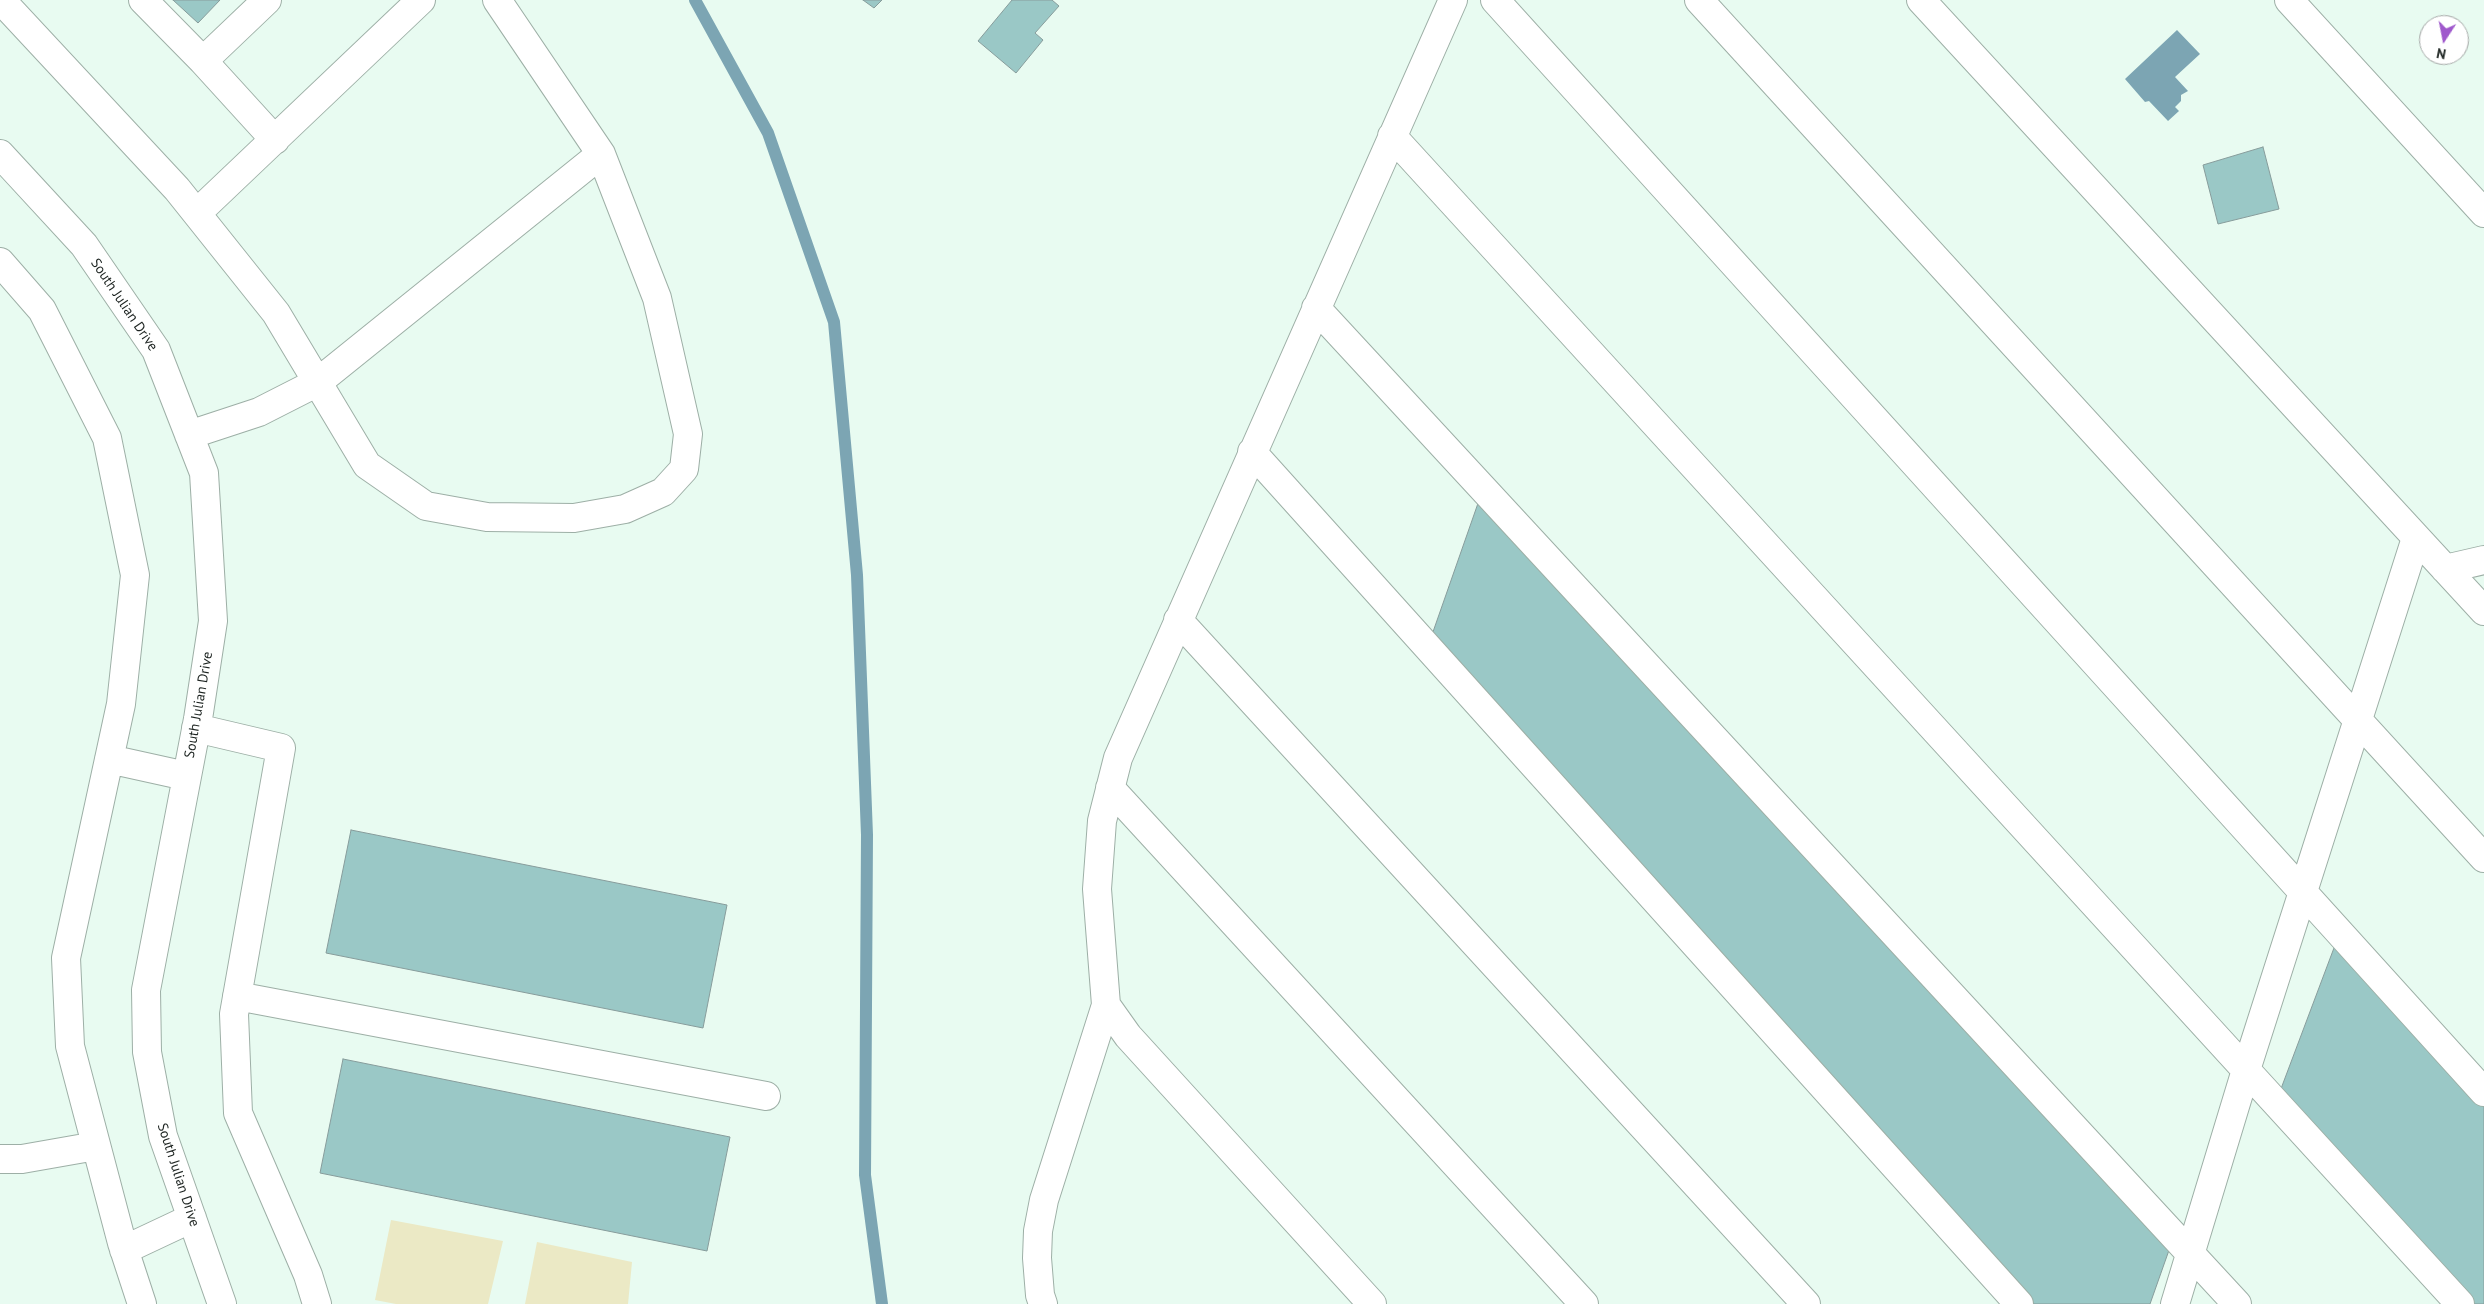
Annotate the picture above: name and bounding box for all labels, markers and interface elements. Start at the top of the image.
north arrow [2419,15,2469,65]
text: N [2435,44,2448,63]
street label: South Julian Drive [87,256,161,354]
street label: South Julian Drive [181,650,217,760]
street label: South Julian Drive [153,1121,203,1229]

